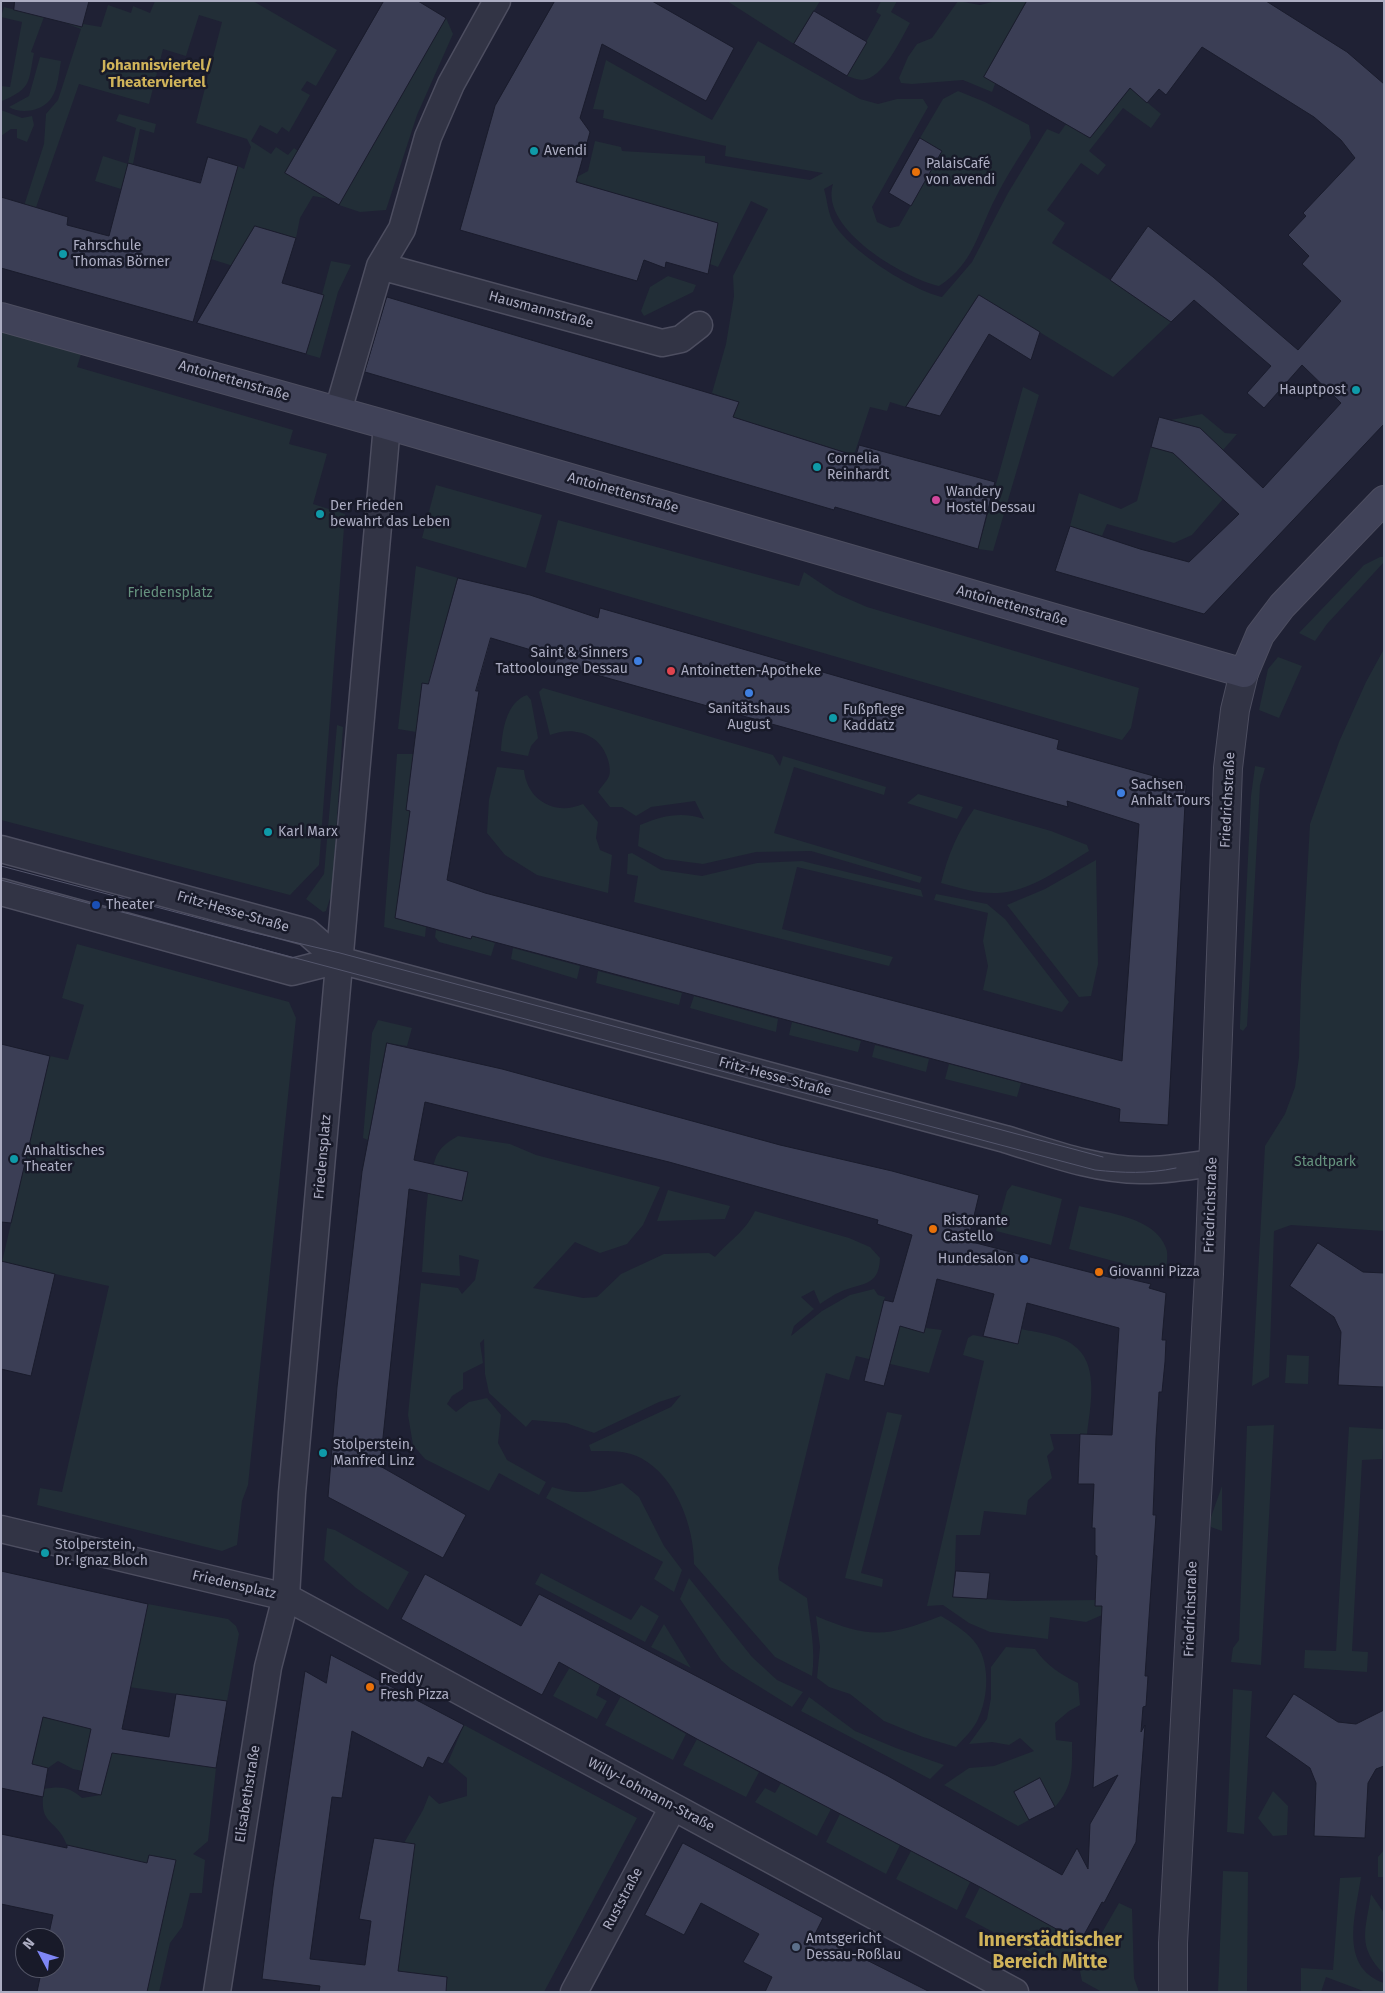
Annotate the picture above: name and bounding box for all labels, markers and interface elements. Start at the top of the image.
district label: Johannisviertel/ Theaterviertel [101,57,213,92]
place label: Avendi [544,143,587,159]
marker: Avendi [528,145,540,157]
place label: PalaisCafé von avendi [926,156,995,188]
marker: PalaisCafé von avendi [910,166,922,178]
place label: Fahrschule Thomas Börner [73,238,170,270]
marker: Fahrschule Thomas Börner [57,248,69,260]
street label: Hausmannstraße [487,288,595,332]
street label: Antoinettenstraße [177,357,291,405]
place label: Hauptpost [1279,382,1346,398]
marker: Hauptpost [1350,384,1362,396]
place label: Cornelia Reinhardt [827,451,889,484]
marker: Cornelia Reinhardt [811,461,823,473]
street label: Antoinettenstraße [566,469,680,517]
place label: Wandery Hostel Dessau [946,484,1036,516]
marker: Wandery Hostel Dessau [930,494,942,506]
place label: Der Frieden bewahrt das Leben [330,498,450,530]
marker: Der Frieden bewahrt das Leben [314,508,326,520]
street label: Antoinettenstraße [955,582,1069,630]
park label: Friedensplatz [127,585,213,601]
place label: Saint & Sinners Tattoolounge Dessau [495,645,628,678]
marker: Saint & Sinners Tattoolounge Dessau [632,655,644,667]
place label: Antoinetten-Apotheke [681,663,821,679]
marker: Antoinetten-Apotheke [665,665,677,677]
marker: Sanitätshaus August [743,687,755,699]
place label: Sanitätshaus August [708,701,790,734]
place label: Fußpflege Kaddatz [843,702,905,734]
marker: Fußpflege Kaddatz [827,712,839,724]
street label: Friedrichstraße [1217,752,1239,848]
place label: Sachsen Anhalt Tours [1131,777,1210,810]
marker: Sachsen Anhalt Tours [1115,787,1127,799]
place label: Karl Marx [278,824,338,840]
marker: Karl Marx [262,826,274,838]
street label: Fritz-Hesse-Straße [175,888,291,936]
place label: Theater [106,897,154,913]
marker: Theater [90,899,102,911]
street label: Fritz-Hesse-Straße [717,1054,833,1100]
street label: Friedensplatz [311,1114,335,1200]
place label: Anhaltisches Theater [24,1143,105,1176]
marker: Anhaltisches Theater [8,1153,20,1165]
park label: Stadtpark [1294,1154,1356,1170]
street label: Friedrichstraße [1201,1157,1221,1253]
place label: Ristorante Castello [943,1213,1008,1246]
marker: Ristorante Castello [927,1223,939,1235]
place label: Hundesalon [938,1251,1014,1267]
marker: Hundesalon [1018,1253,1030,1265]
place label: Giovanni Pizza [1109,1264,1200,1280]
marker: Giovanni Pizza [1093,1266,1105,1278]
place label: Stolperstein, Manfred Linz [333,1437,414,1470]
marker: Stolperstein, Manfred Linz [317,1447,329,1459]
place label: Stolperstein, Dr. Ignaz Bloch [55,1537,148,1570]
marker: Stolperstein, Dr. Ignaz Bloch [39,1547,51,1559]
street label: Friedrichstraße [1181,1561,1201,1657]
street label: Friedensplatz [191,1567,277,1603]
place label: Freddy Fresh Pizza [380,1671,449,1704]
marker: Freddy Fresh Pizza [364,1681,376,1693]
street label: Elisabethstraße [232,1744,264,1844]
street label: Willy-Lohmann-Straße [585,1754,717,1836]
street label: Ruststraße [600,1865,646,1933]
north arrow [15,1928,65,1978]
district label: Innerstädtischer Bereich Mitte [978,1930,1122,1974]
place label: Amtsgericht Dessau-Roßlau [806,1931,901,1964]
text: N [19,1935,38,1953]
marker: Amtsgericht Dessau-Roßlau [790,1941,802,1953]

